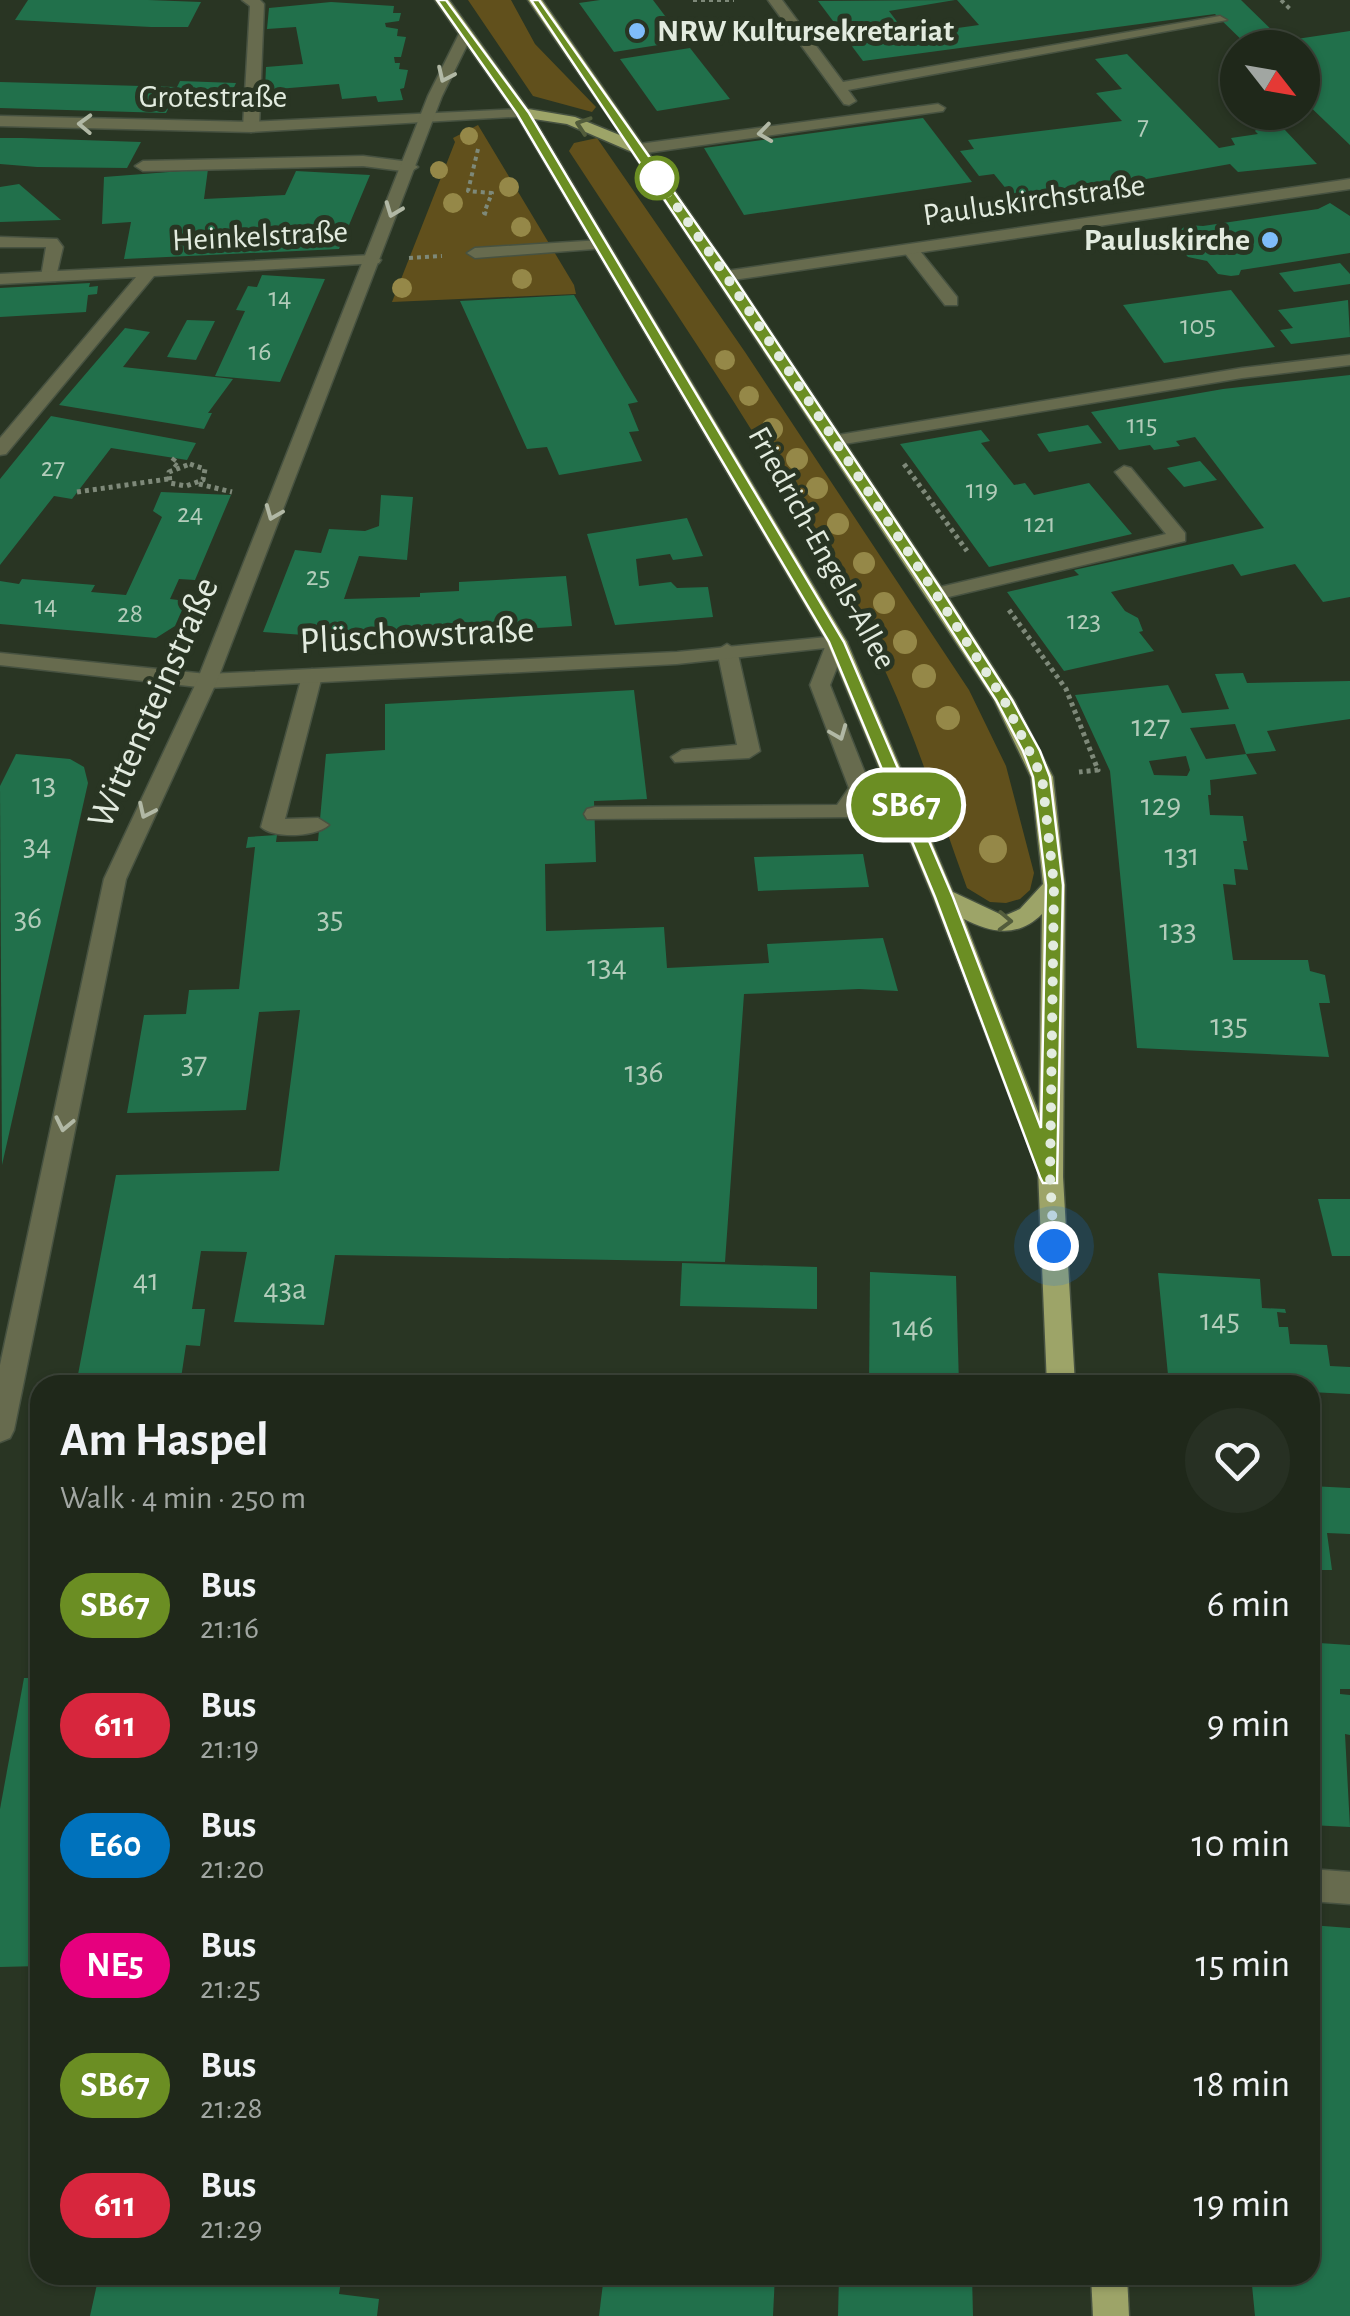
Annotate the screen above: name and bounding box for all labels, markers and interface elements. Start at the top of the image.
place label: NRW Kultursekretariat [657,15,954,47]
marker: NRW Kultursekretariat [626,20,648,42]
north arrow [1220,30,1320,130]
map controls [1220,30,1320,130]
one-way arrow [438,65,458,83]
street label: Grotestraße [139,81,287,113]
house number: 7 [1137,112,1149,140]
one-way arrow [77,113,93,134]
one-way arrow [576,116,593,136]
one-way arrow [757,121,774,142]
unlabelled marker [636,157,678,199]
street label: Pauluskirchstraße [921,169,1147,231]
one-way arrow [384,201,404,218]
street label: Heinkelstraße [171,215,349,257]
place label: Pauluskirche [1084,224,1250,256]
marker: Pauluskirche [1259,229,1281,251]
house number: 14 [268,284,292,312]
house number: 105 [1180,312,1216,340]
house number: 16 [249,338,271,366]
house number: 115 [1127,411,1157,439]
street label: Friedrich-Engels-Allee [742,421,902,675]
house number: 27 [41,454,65,482]
house number: 119 [966,476,998,504]
house number: 24 [177,500,203,528]
one-way arrow [265,503,285,520]
house number: 121 [1024,510,1056,538]
house number: 25 [306,563,330,591]
street label: Wittensteinstraße [82,572,226,834]
house number: 14 [34,592,58,620]
house number: 28 [117,600,143,628]
house number: 123 [1067,607,1101,635]
street label: Plüschowstraße [299,611,535,661]
house number: 127 [1132,710,1170,742]
one-way arrow [827,723,847,741]
house number: 13 [32,768,56,800]
line badge: SB67 [836,772,976,838]
text: SB67 [871,788,941,823]
house number: 129 [1141,789,1181,821]
one-way arrow [139,801,159,819]
house number: 34 [23,829,51,861]
house number: 131 [1164,839,1200,871]
house number: 36 [14,902,42,934]
house number: 35 [317,902,343,934]
one-way arrow [997,910,1013,931]
house number: 133 [1159,914,1197,946]
house number: 134 [587,950,627,982]
house number: 135 [1210,1009,1248,1041]
house number: 37 [181,1047,207,1079]
house number: 136 [624,1056,664,1088]
one-way arrow [54,1115,75,1132]
your location [1029,1221,1079,1271]
house number: 41 [133,1264,159,1296]
house number: 43a [263,1273,307,1305]
house number: 145 [1200,1304,1240,1336]
house number: 146 [892,1311,934,1343]
button: heart [1185,1408,1290,1513]
text: Am Haspel [60,1417,269,1465]
text: Walk · 4 min · 250 m [60,1482,306,1514]
text: Bus [200,1567,256,1605]
text: 6 min [1207,1586,1290,1624]
text: SB67 [80,1588,150,1623]
text: 21:16 [200,1612,259,1644]
text: Bus [200,1687,256,1725]
text: 9 min [1207,1706,1290,1744]
text: 611 [94,1708,136,1743]
text: 21:19 [200,1732,259,1764]
text: Bus [200,1807,256,1845]
text: 10 min [1191,1826,1290,1864]
text: E60 [89,1828,141,1863]
text: 21:20 [200,1852,264,1884]
text: Bus [200,1927,256,1965]
text: 15 min [1196,1946,1290,1984]
text: NE5 [86,1948,144,1983]
text: 21:25 [200,1972,261,2004]
text: Bus [200,2047,256,2085]
text: 18 min [1193,2066,1290,2104]
text: SB67 [80,2068,150,2103]
text: 21:28 [200,2092,263,2124]
text: Bus [200,2167,256,2205]
text: 19 min [1194,2186,1290,2224]
text: 611 [94,2188,136,2223]
text: 21:29 [200,2212,263,2244]

